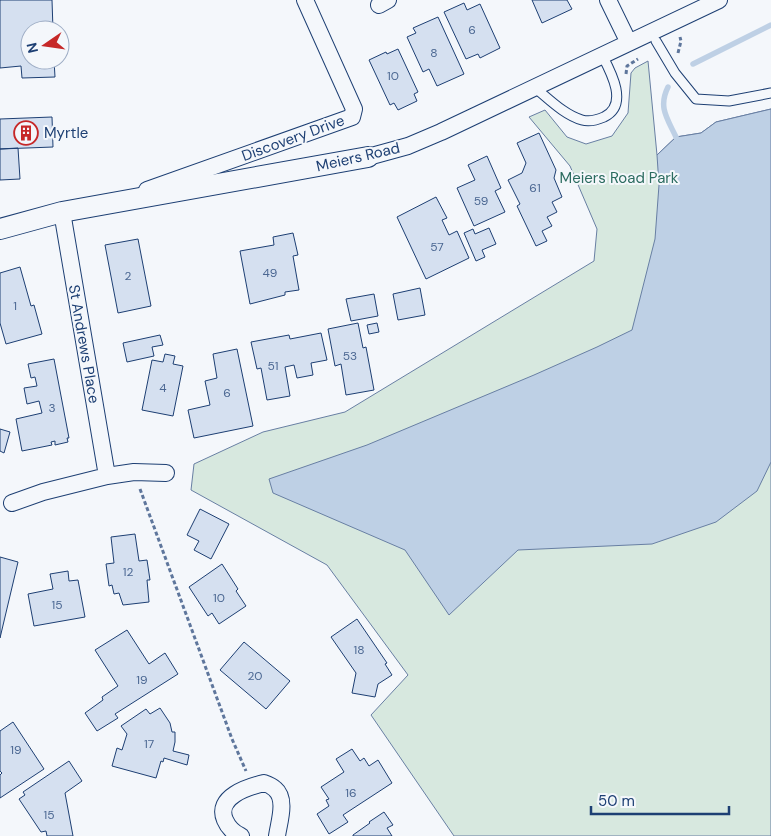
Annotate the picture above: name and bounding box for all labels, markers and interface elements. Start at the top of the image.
north arrow [20,20,70,70]
house number: 6 [468,22,476,38]
text: N [22,41,42,55]
house number: 8 [430,45,438,61]
house number: 10 [387,68,399,84]
street label: Discovery Drive [239,110,347,166]
building icon: Myrtle [13,120,39,146]
place label: Myrtle [44,123,88,143]
street label: Meiers Road [314,138,402,176]
park label: Meiers Road Park [560,168,679,188]
house number: 61 [529,180,541,196]
house number: 59 [474,193,488,209]
house number: 57 [430,239,444,255]
house number: 49 [263,265,277,281]
house number: 2 [125,268,132,284]
street label: St Andrews Place [64,283,104,405]
house number: 1 [13,298,17,314]
house number: 53 [343,348,357,364]
house number: 51 [267,358,279,374]
house number: 4 [159,380,167,396]
house number: 6 [223,385,231,401]
house number: 3 [48,400,56,416]
house number: 12 [123,564,133,580]
house number: 10 [213,590,225,606]
house number: 15 [51,597,63,613]
house number: 18 [353,642,365,658]
house number: 20 [247,668,263,684]
house number: 19 [136,672,148,688]
house number: 17 [144,736,154,752]
house number: 19 [10,742,22,758]
scale bar [591,784,728,816]
house number: 16 [345,785,357,801]
text: 50 m [598,791,635,811]
house number: 15 [43,807,55,823]

